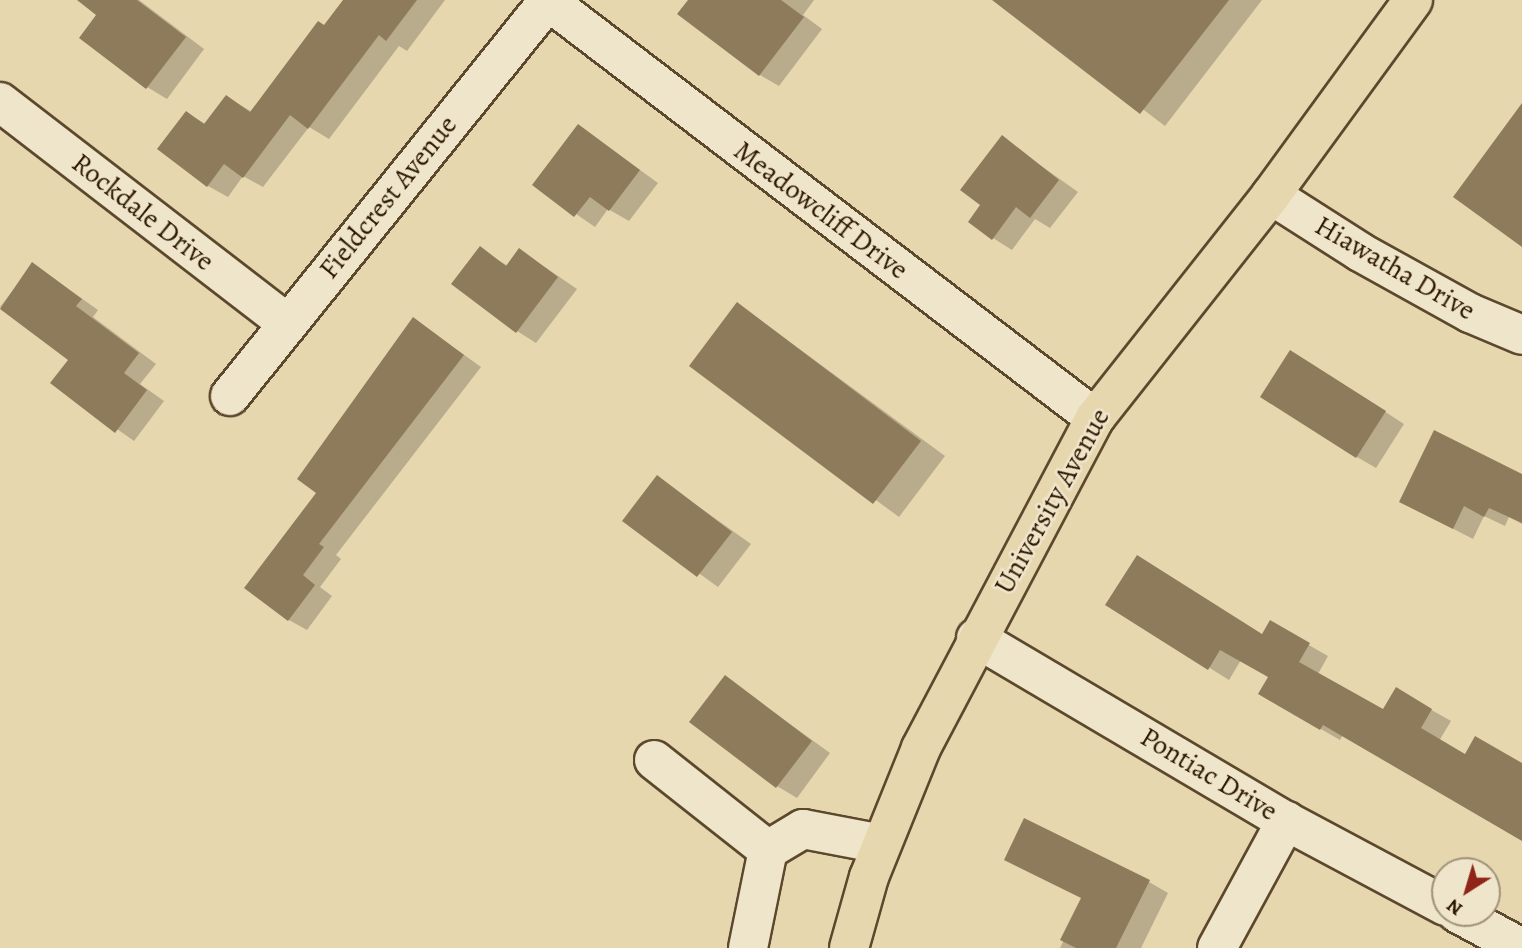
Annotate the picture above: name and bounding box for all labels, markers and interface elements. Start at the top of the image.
street label: Fieldcrest Avenue [312,109,464,285]
street label: Meadowcliff Drive [727,134,915,286]
street label: Rockdale Drive [65,146,221,278]
street label: Hiawatha Drive [1309,209,1481,327]
street label: University Avenue [987,402,1117,600]
street label: Pontiac Drive [1134,720,1284,828]
north arrow [1431,857,1501,927]
text: N [1441,893,1468,922]

